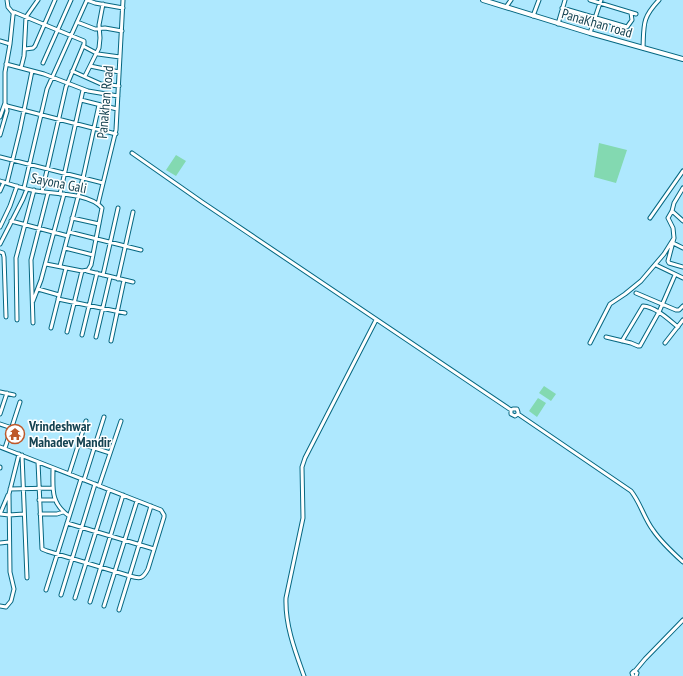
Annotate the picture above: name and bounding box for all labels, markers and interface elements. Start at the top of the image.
street label: PanaKhan road [560,4,634,42]
street label: Panakhan Road [93,65,117,139]
street label: Sayona Gali [30,169,88,197]
place label: Vrindeshwar Mahadev Mandir [28,417,112,451]
temple icon: Vrindeshwar Mahadev Mandir [4,423,26,445]

